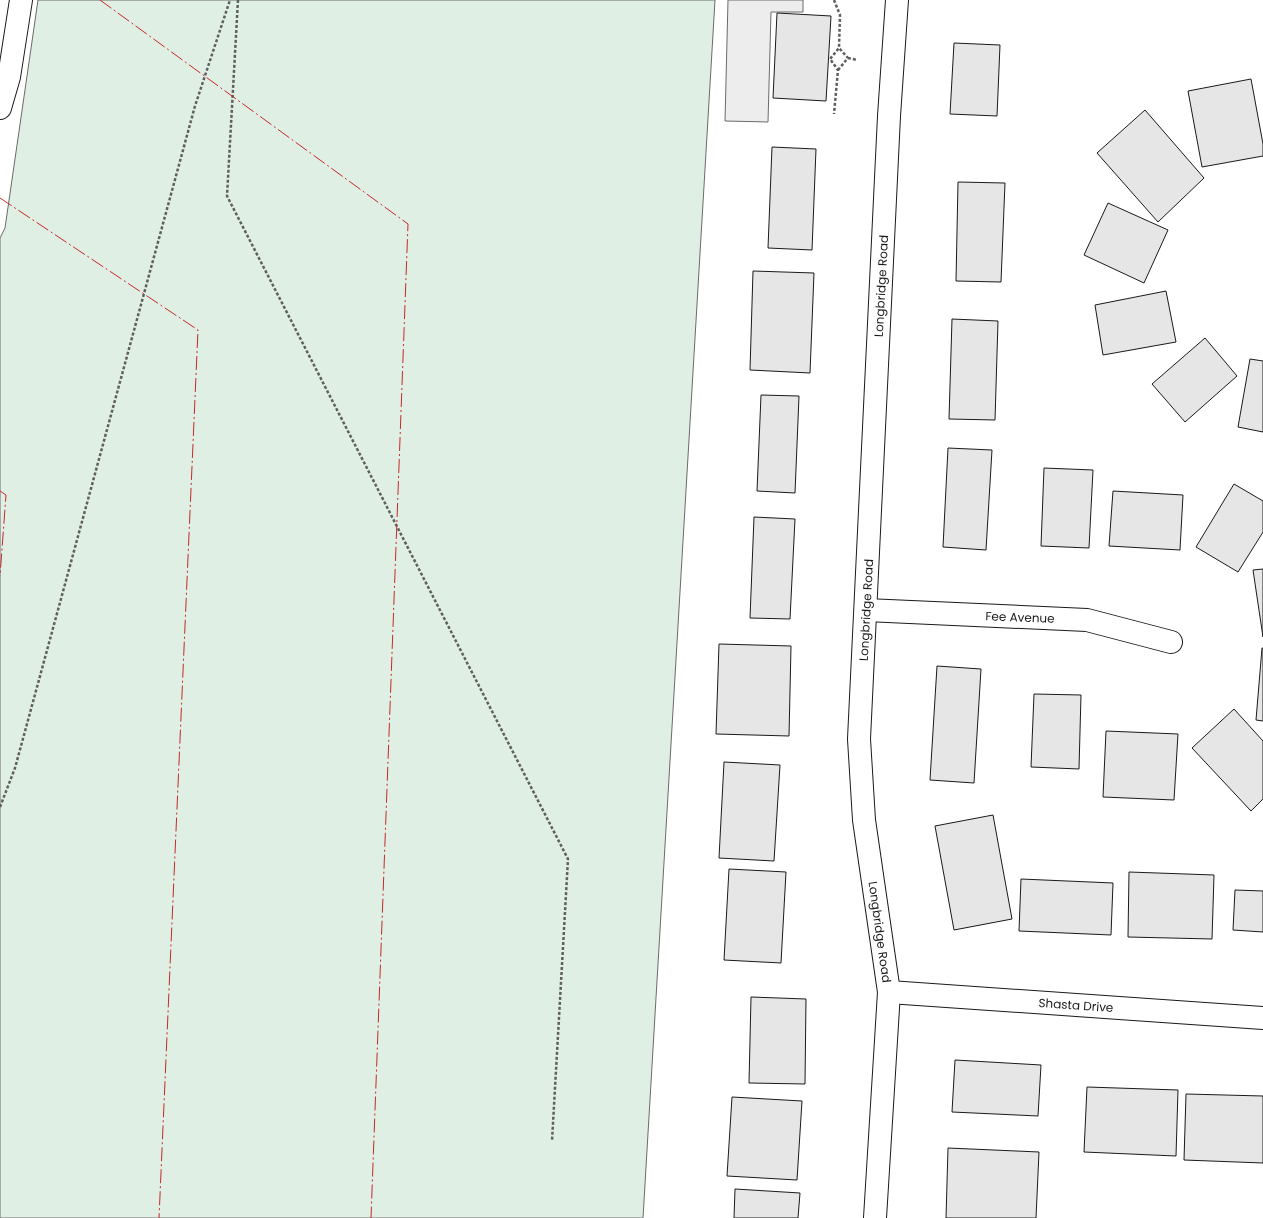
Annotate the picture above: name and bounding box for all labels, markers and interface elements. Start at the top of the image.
street label: Longbridge Road [870,234,892,338]
street label: Longbridge Road [855,558,877,662]
street label: Fee Avenue [985,607,1055,627]
street label: Longbridge Road [864,880,896,984]
street label: Shasta Drive [1038,994,1114,1016]

